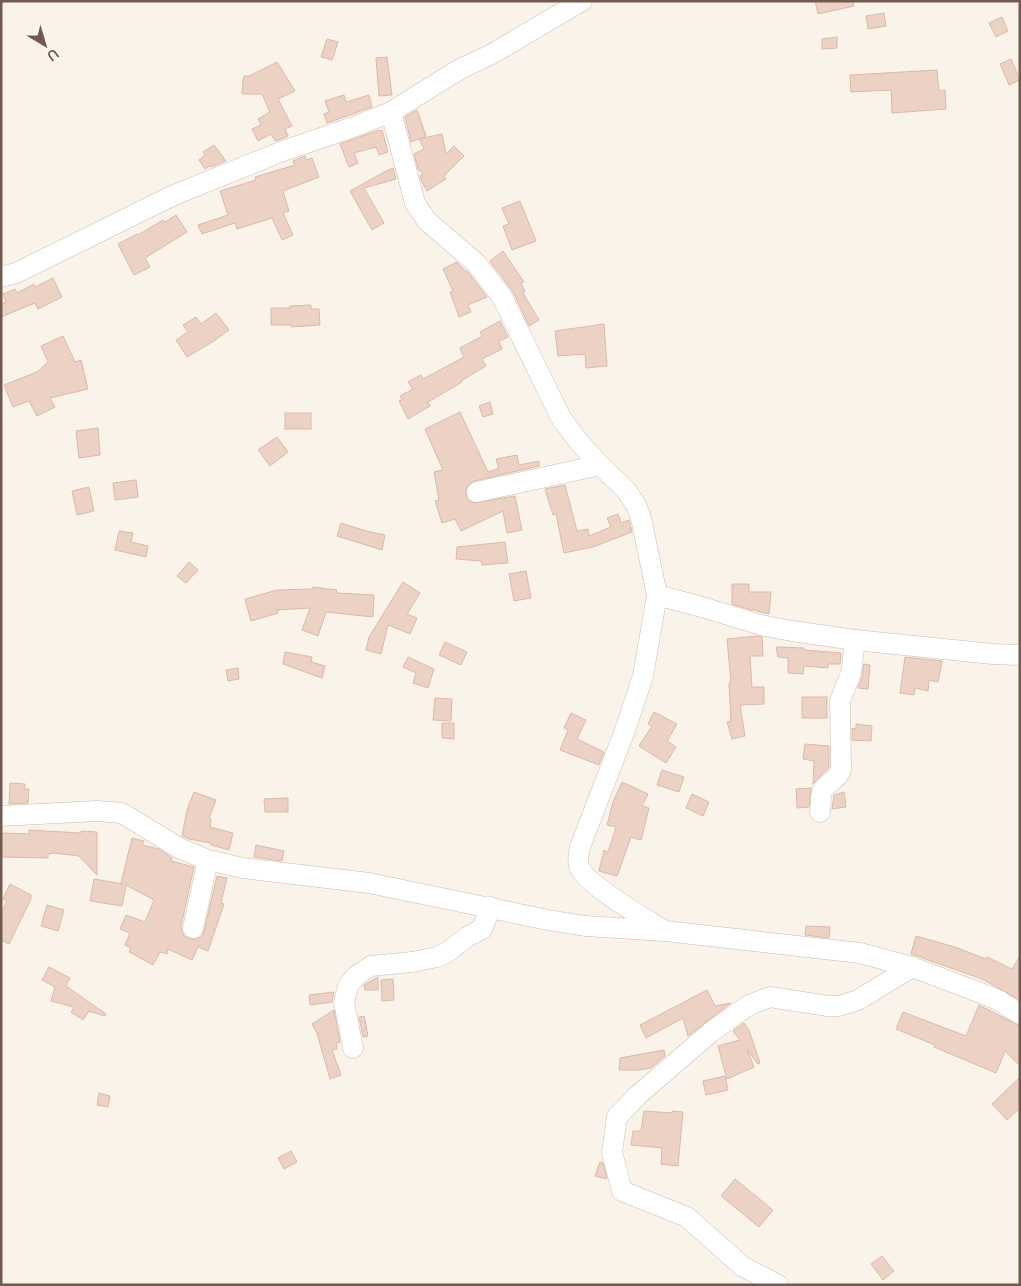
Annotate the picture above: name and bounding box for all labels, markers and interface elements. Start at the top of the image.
north arrow [20,20,70,70]
text: U [43,44,63,66]

